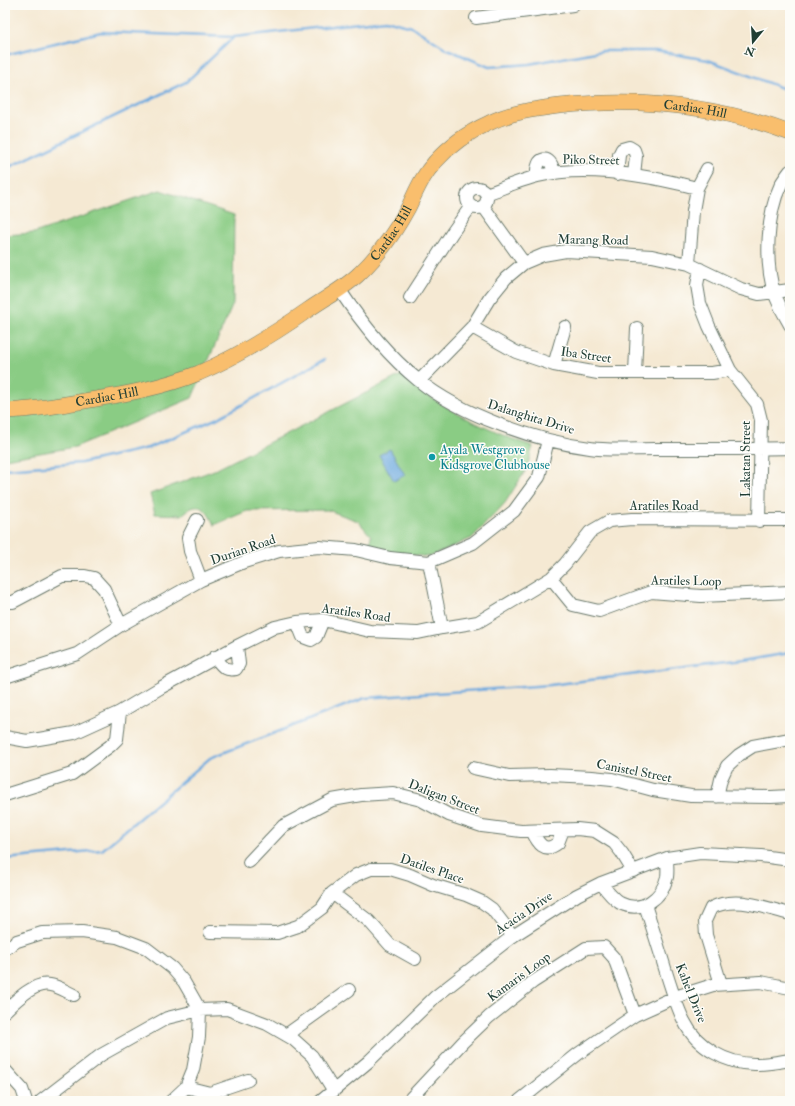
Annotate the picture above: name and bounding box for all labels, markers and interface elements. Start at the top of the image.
north arrow [733,22,773,62]
text: N [742,43,758,59]
street label: Cardiac Hill [663,97,729,122]
street label: Piko Street [562,152,620,168]
street label: Cardiac Hill [367,202,416,265]
street label: Marang Road [557,231,629,249]
street label: Iba Street [560,344,612,366]
street label: Cardiac Hill [74,383,141,410]
street label: Dalanghita Drive [486,396,577,438]
street label: Lakatan Street [738,421,754,497]
place label: Ayala Westgrove Kidsgrove Clubhouse [439,442,550,473]
marker: Ayala Westgrove Kidsgrove Clubhouse [427,452,437,462]
street label: Aratiles Road [628,498,699,514]
street label: Durian Road [208,531,278,569]
street label: Aratiles Loop [650,572,722,591]
street label: Aratiles Road [320,600,392,626]
street label: Canistel Street [595,756,673,786]
street label: Daligan Street [406,776,482,818]
street label: Datiles Place [398,851,467,888]
street label: Acacia Drive [492,888,556,938]
street label: Kamaris Loop [484,949,555,1006]
street label: Kahel Drive [672,961,710,1026]

